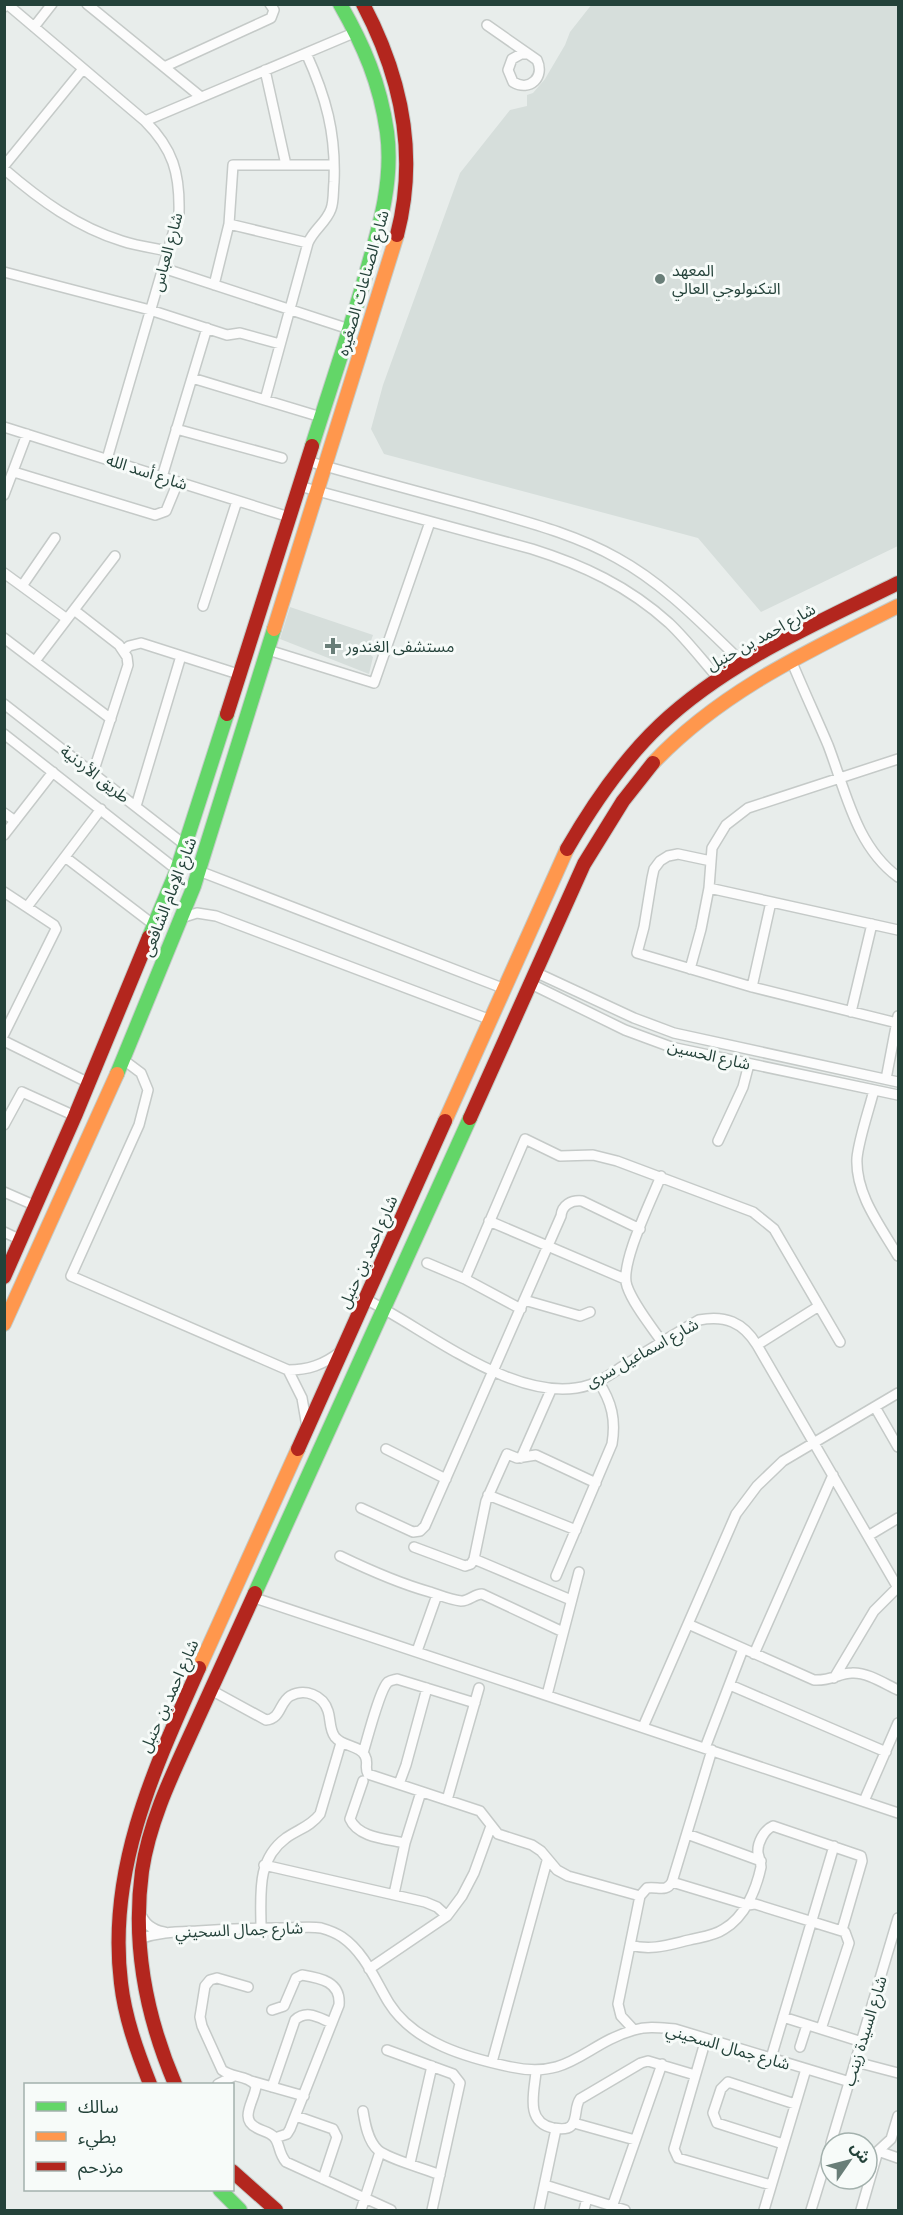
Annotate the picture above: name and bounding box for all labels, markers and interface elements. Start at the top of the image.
street label: شارع الصناعات الصغيره [333,208,396,359]
street label: شارع العباس [147,211,190,294]
place label: المعهد التكنولوجي العالي [672,261,781,300]
marker: المعهد التكنولوجي العالي [653,272,667,286]
street label: شارع أسد الله [103,450,190,497]
street label: شارع احمد بن حنبل [703,599,820,677]
marker: مستشفى الغندور [324,637,342,655]
place label: مستشفى الغندور [345,637,454,656]
street label: طريق الأردنية [56,741,133,808]
street label: شارع الإمام الشافعى [138,835,203,960]
street label: شارع الحسين [665,1036,752,1077]
street label: شارع احمد بن حنبل [335,1193,404,1313]
street label: شارع اسماعيل سرى [582,1314,703,1394]
street label: شارع احمد بن حنبل [136,1637,205,1757]
street label: شارع جمال السحيني [175,1918,303,1945]
street label: شارع السيدة زينب [839,1974,894,2089]
street label: شارع جمال السحيني [663,2020,792,2077]
legend [24,2083,234,2191]
text: سالك [78,2096,119,2118]
text: بطيء [78,2126,116,2150]
north arrow [819,2131,879,2191]
text: ش [847,2138,875,2167]
text: مزدحم [78,2156,123,2180]

